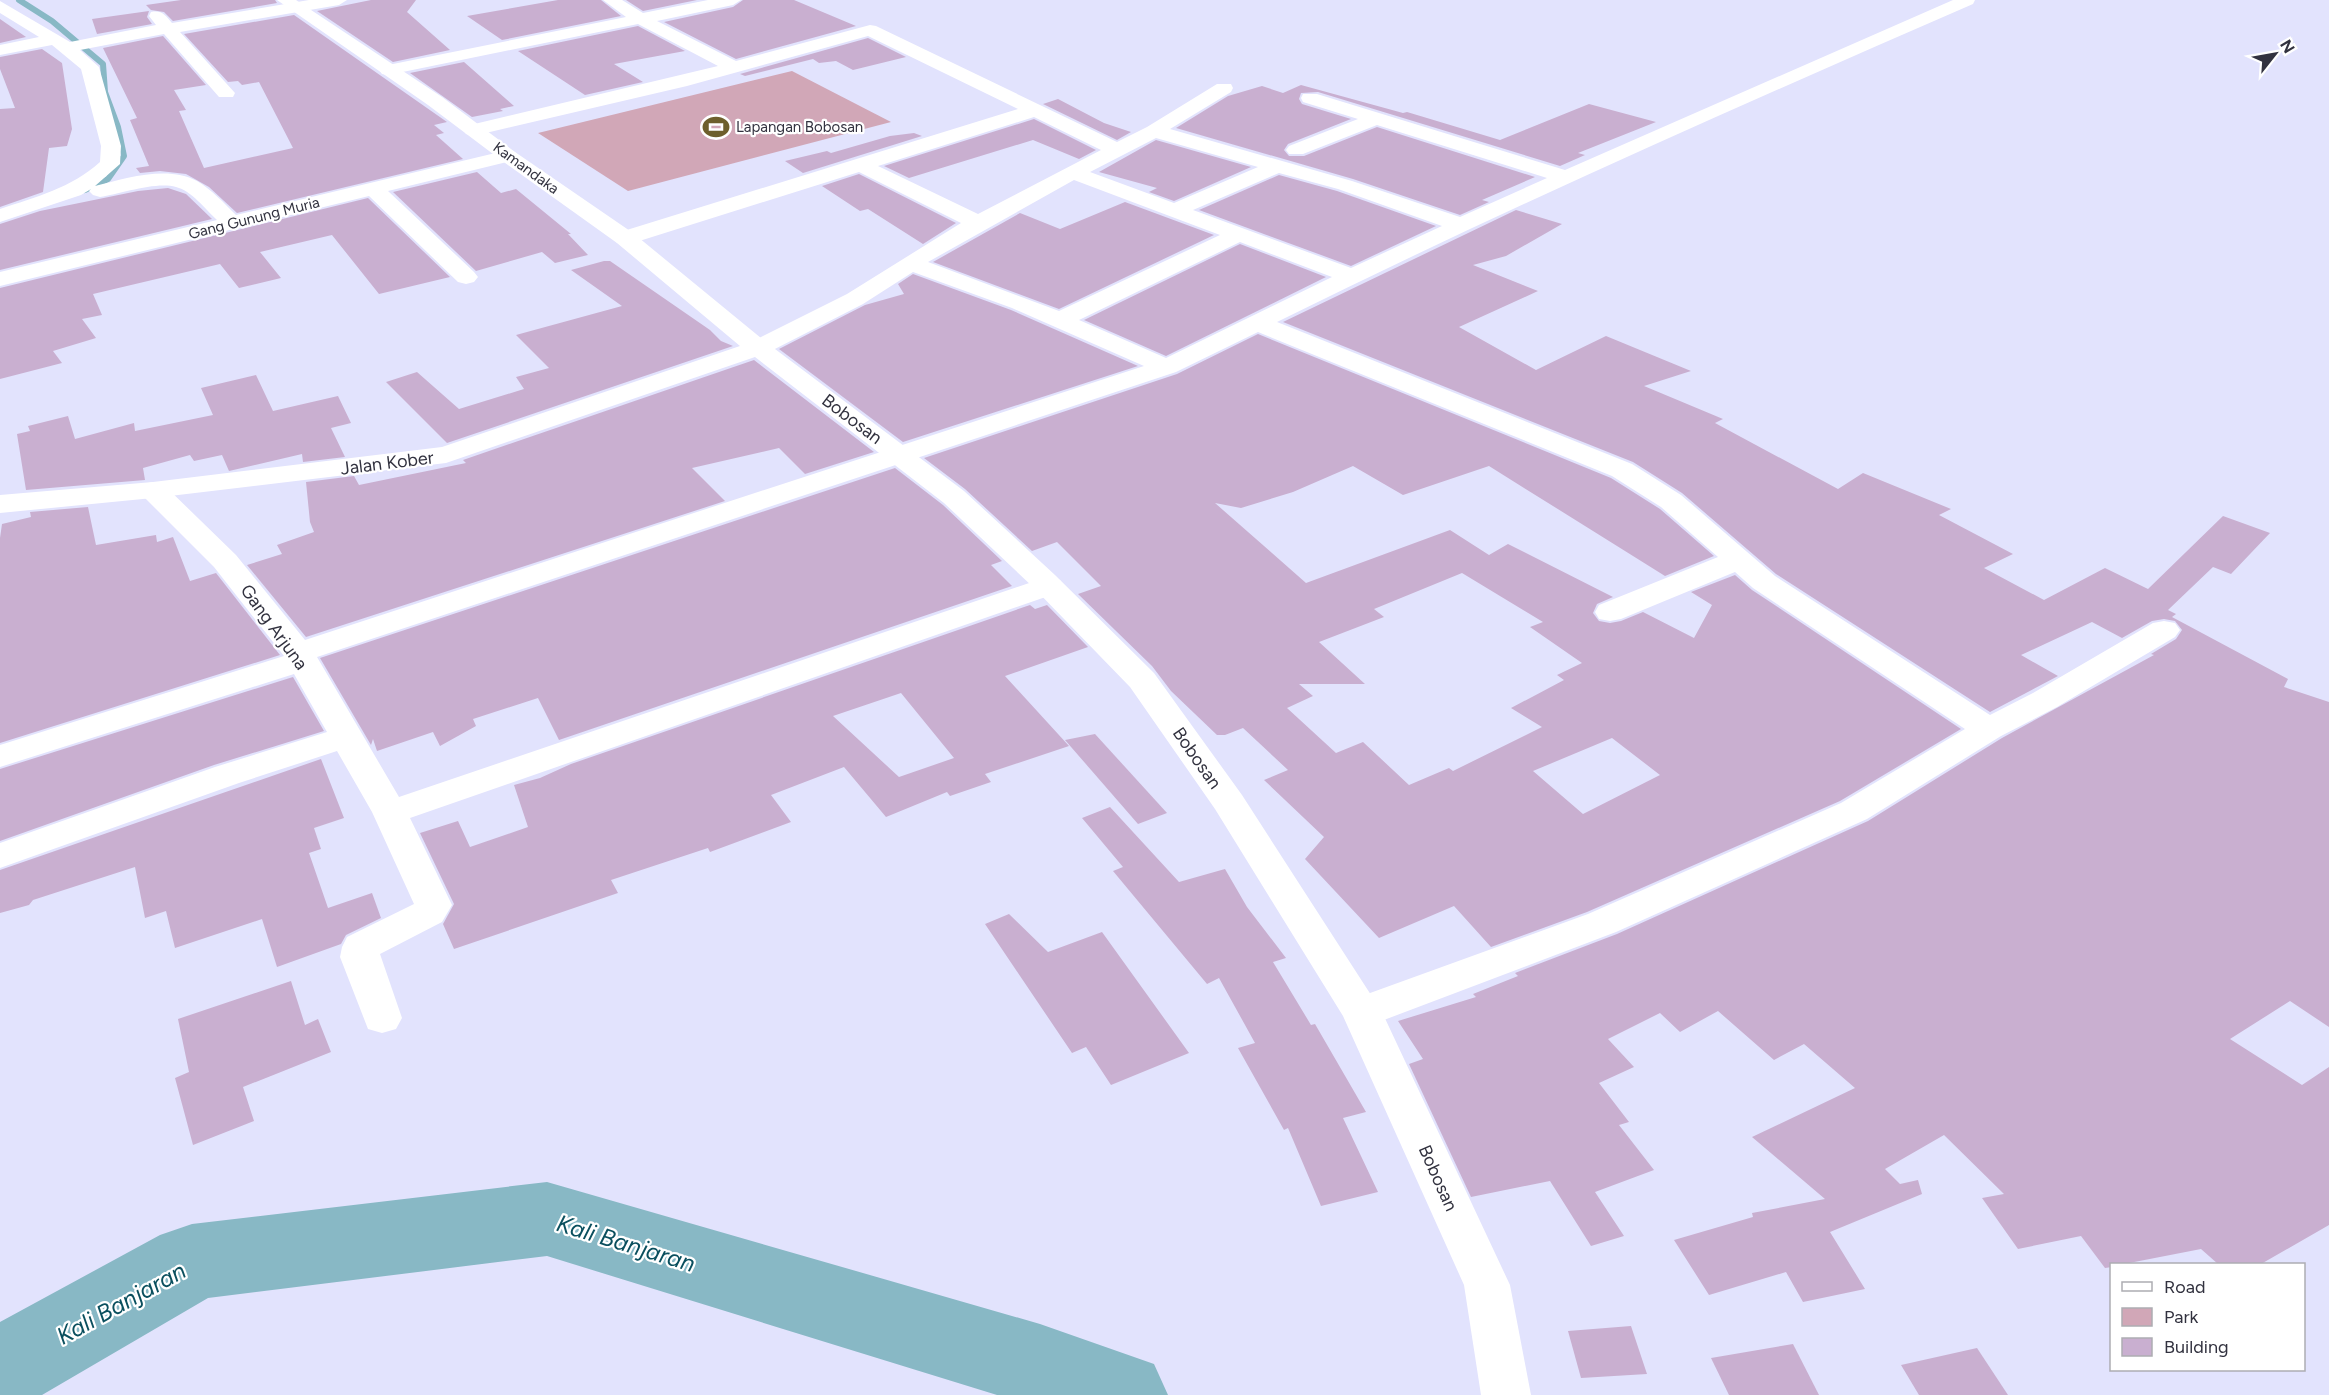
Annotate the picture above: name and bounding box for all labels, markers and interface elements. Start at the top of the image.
north arrow [2245,24,2305,84]
text: N [2276,36,2299,57]
sports icon: Lapangan Bobosan [701,112,731,142]
place label: Lapangan Bobosan [736,118,863,136]
street label: Kamandaka [490,138,562,198]
street label: Gang Gunung Muria [187,193,321,243]
street label: Bobosan [817,389,887,449]
street label: Jalan Kober [339,446,435,480]
street label: Gang Arjuna [236,580,312,674]
street label: Bobosan [1168,723,1226,793]
street label: Bobosan [1414,1142,1462,1214]
water label: Kali Banjaran [553,1208,699,1278]
water label: Kali Banjaran [51,1256,191,1350]
legend [2110,1263,2305,1371]
text: Road [2164,1276,2205,1298]
text: Park [2164,1306,2199,1328]
text: Building [2164,1336,2229,1358]

